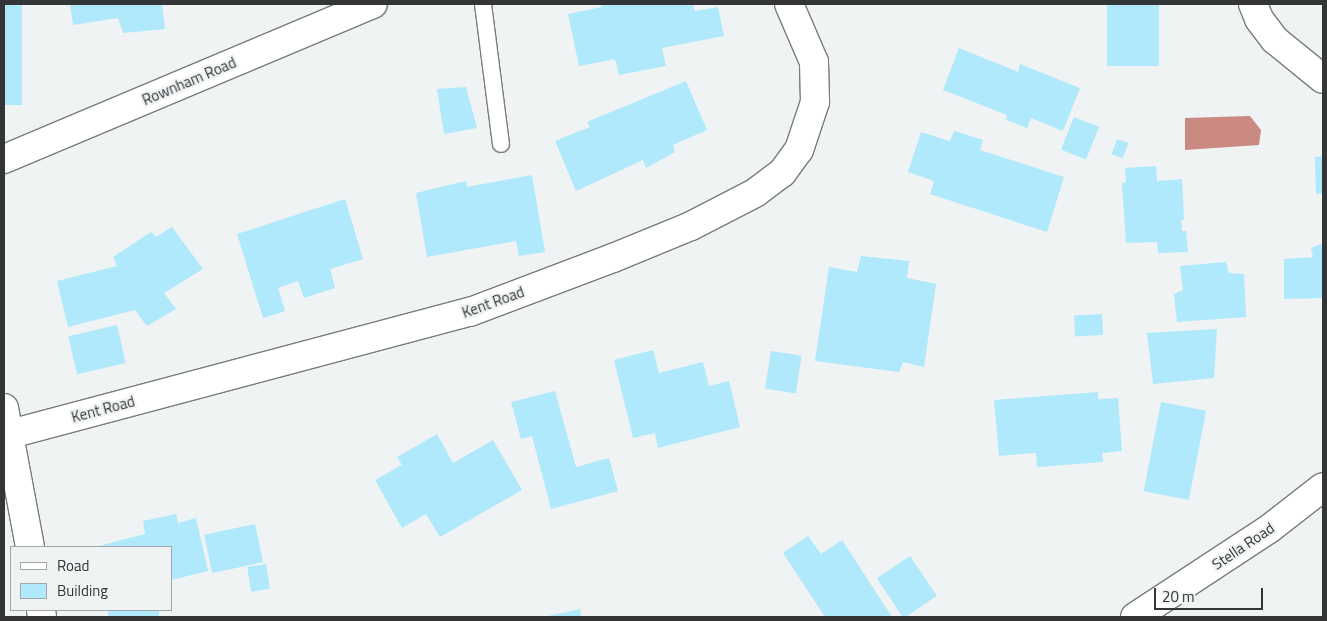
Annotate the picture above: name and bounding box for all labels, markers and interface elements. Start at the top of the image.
street label: Rownham Road [139,53,239,109]
street label: Kent Road [459,282,527,322]
street label: Kent Road [69,392,137,426]
street label: Stella Road [1209,519,1277,573]
legend [10,546,172,611]
text: Road [57,554,89,577]
scale bar [1157,578,1266,610]
text: Building [57,579,108,602]
text: 20 m [1162,585,1195,608]

